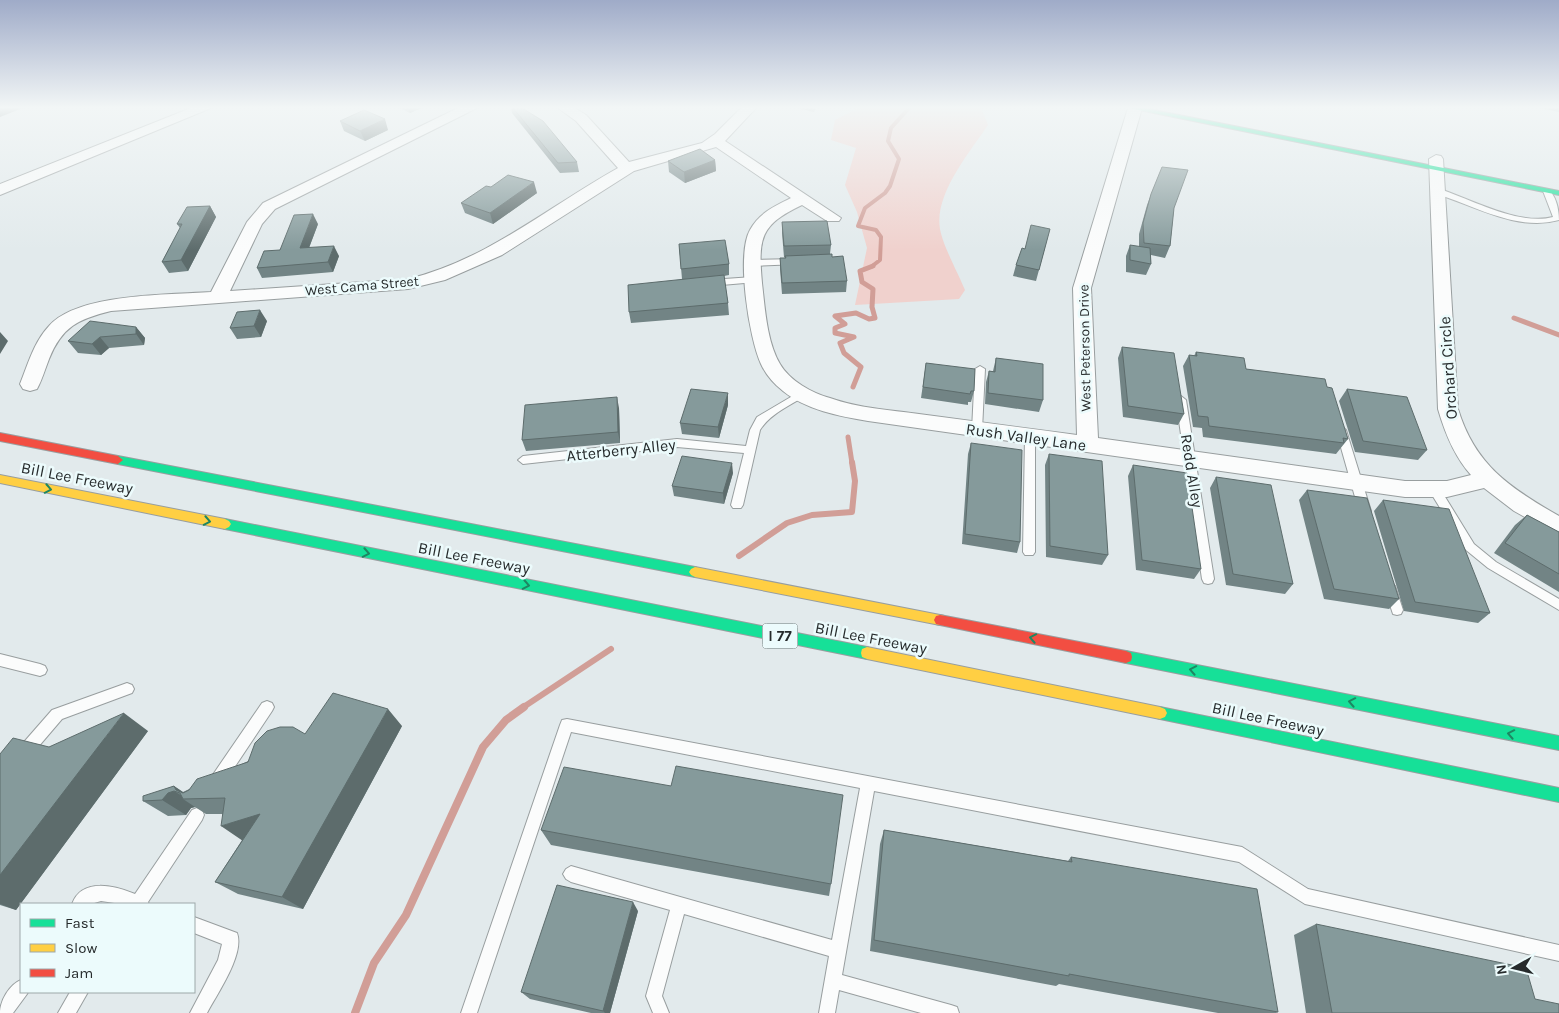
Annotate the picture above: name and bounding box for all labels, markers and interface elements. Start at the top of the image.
street label: West Cama Street [304,273,420,299]
street label: West Peterson Drive [1075,284,1095,412]
street label: Orchard Circle [1435,316,1461,420]
street label: Rush Valley Lane [965,419,1087,455]
street label: Redd Alley [1177,433,1207,510]
street label: Atterberry Alley [566,435,677,465]
street label: Bill Lee Freeway [19,458,135,498]
one-way arrow [43,483,52,494]
one-way arrow [203,515,212,526]
street label: Bill Lee Freeway [416,538,532,578]
one-way arrow [362,547,371,558]
one-way arrow [521,579,530,589]
street label: Bill Lee Freeway [813,618,929,658]
road number: I 77 [762,624,798,648]
one-way arrow [1029,633,1038,644]
one-way arrow [1188,665,1197,676]
one-way arrow [1347,697,1356,708]
street label: Bill Lee Freeway [1210,698,1326,740]
one-way arrow [1507,729,1516,739]
legend [20,903,195,993]
text: Fast [65,914,95,932]
text: Slow [65,939,97,957]
north arrow [1489,943,1539,993]
text: Jam [65,964,93,982]
text: N [1493,964,1511,976]

